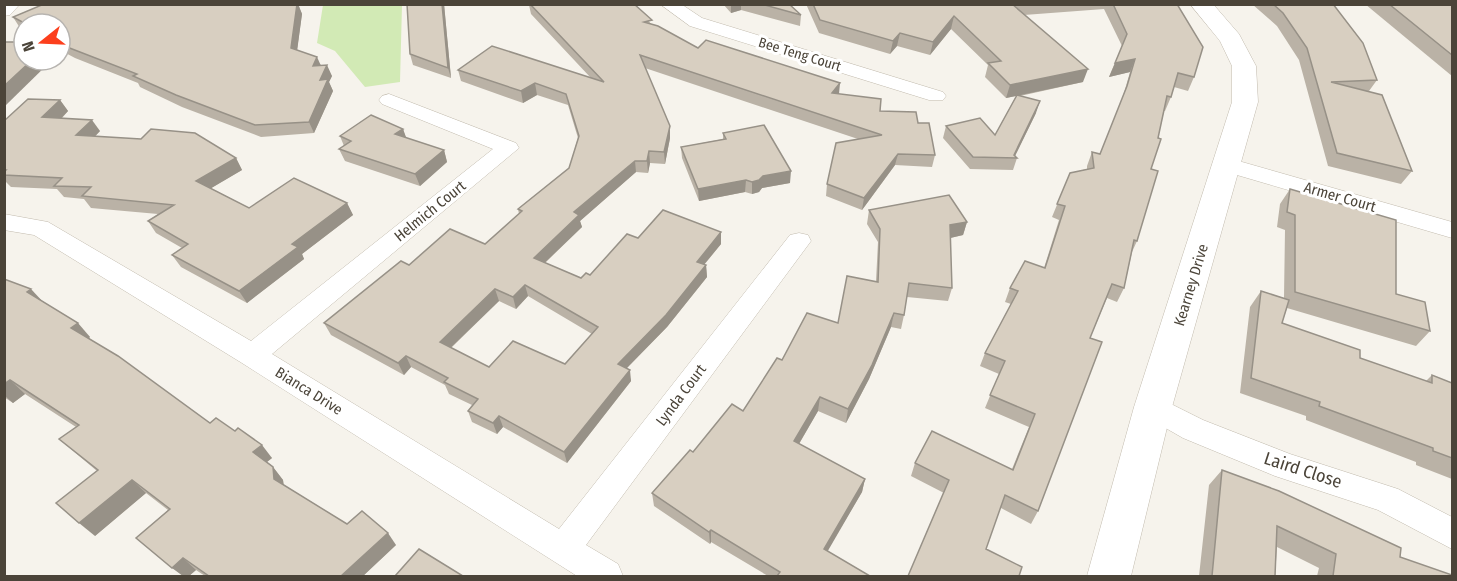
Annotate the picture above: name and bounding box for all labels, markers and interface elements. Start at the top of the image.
north arrow [12,12,72,72]
street label: Bee Teng Court [756,34,844,75]
text: N [18,39,39,54]
street label: Helmich Court [391,177,469,245]
street label: Armer Court [1302,178,1378,216]
street label: Kearney Drive [1170,242,1212,328]
street label: Lynda Court [652,361,710,429]
street label: Bianca Drive [272,363,346,419]
street label: Laird Close [1261,447,1345,493]

